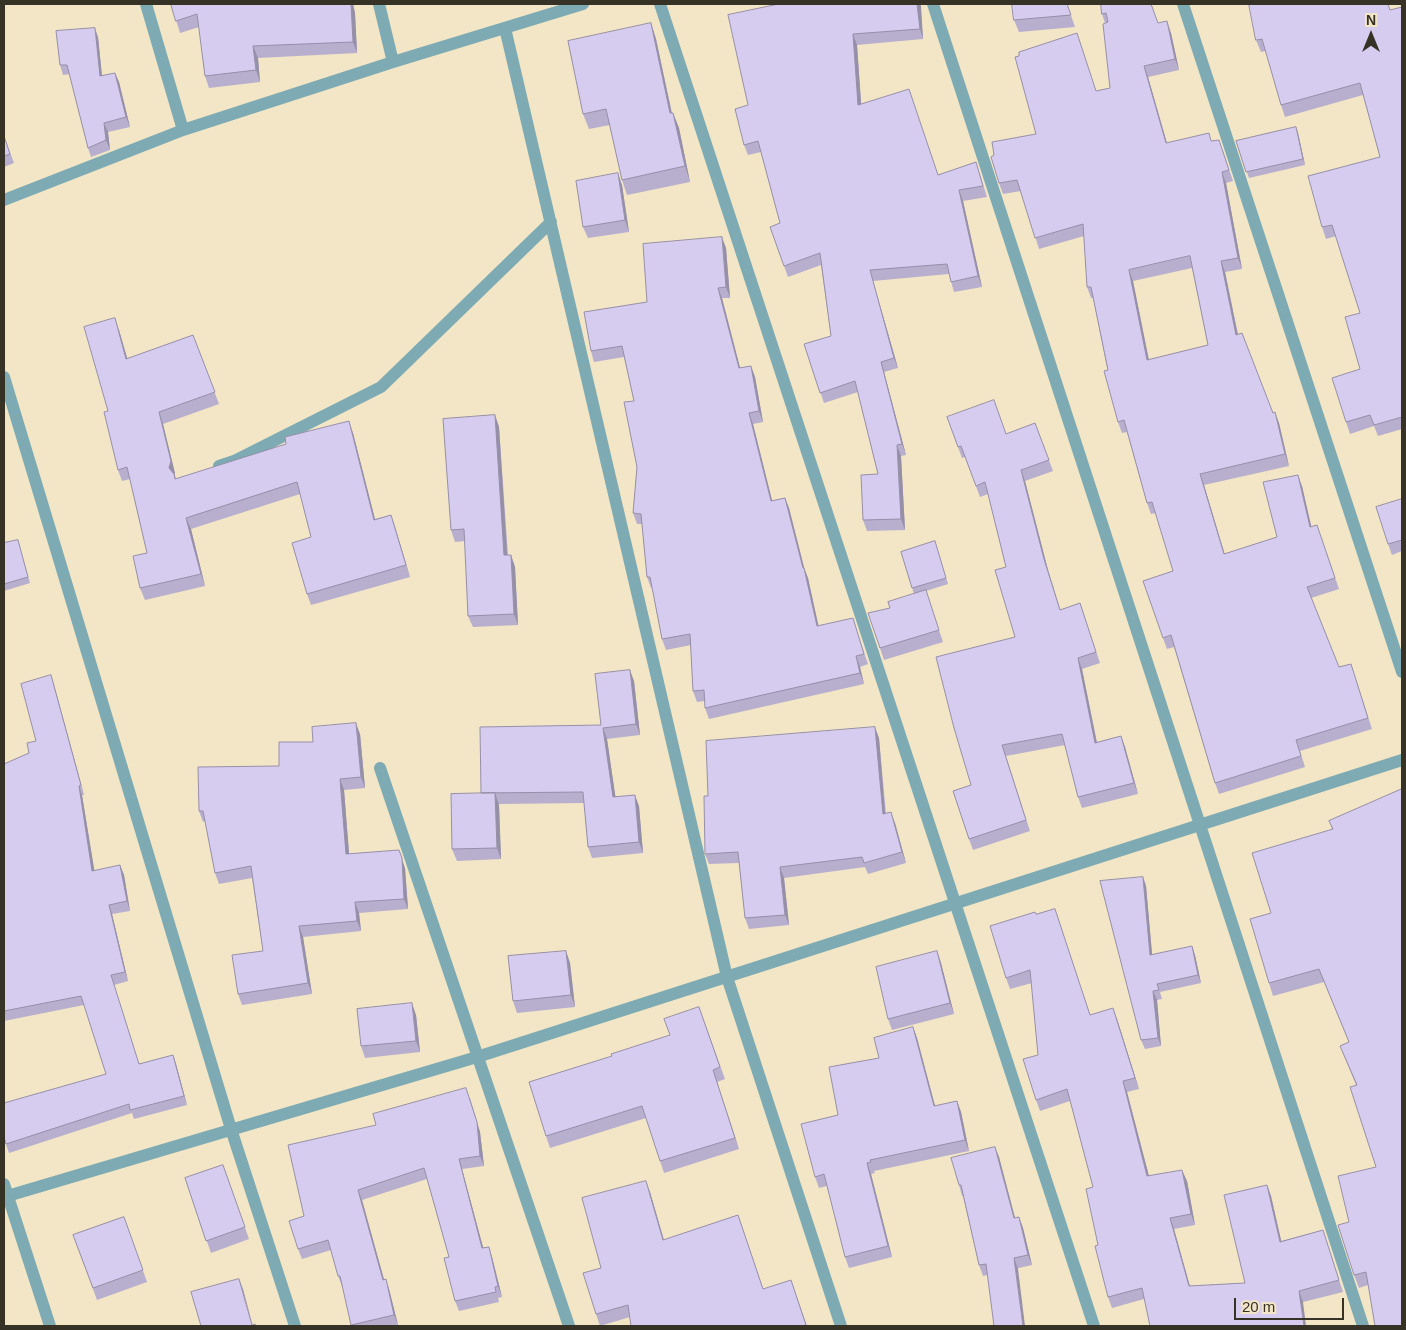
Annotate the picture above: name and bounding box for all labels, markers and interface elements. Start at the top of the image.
north arrow [1346,10,1396,60]
text: N [1366,12,1376,28]
scale bar [1236,1288,1346,1320]
text: 20 m [1242,1298,1275,1315]

